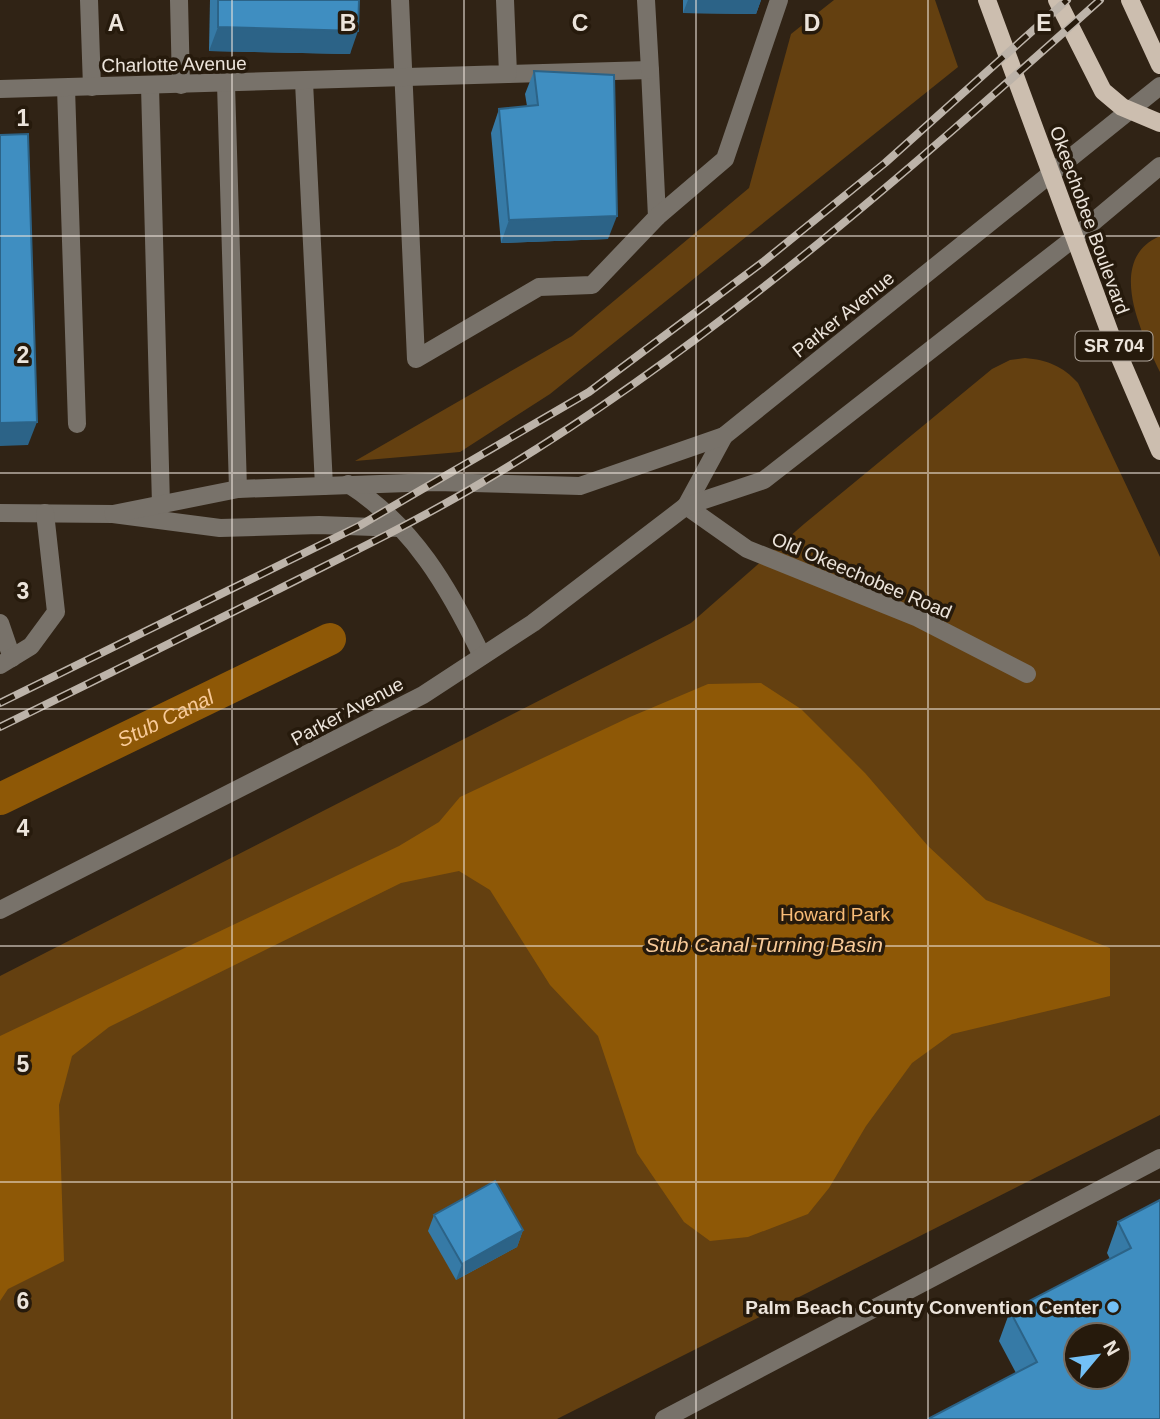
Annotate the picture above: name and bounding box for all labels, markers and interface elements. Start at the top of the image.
text: A [108,10,124,36]
text: B [340,10,356,36]
text: C [572,10,588,36]
text: D [804,10,820,36]
text: E [1036,10,1052,36]
street label: Charlotte Avenue [101,53,247,76]
text: 1 [17,105,30,131]
street label: Okeechobee Boulevard [1046,123,1133,317]
street label: Parker Avenue [788,267,898,362]
road number: SR 704 [1076,332,1152,360]
text: 2 [17,342,29,368]
street label: Old Okeechobee Road [769,528,955,623]
text: 3 [17,578,29,604]
street label: Parker Avenue [287,673,407,750]
water label: Stub Canal [114,685,218,751]
text: 4 [17,815,30,841]
park label: Howard Park [780,904,890,925]
water label: Stub Canal Turning Basin [645,933,883,956]
text: 5 [17,1051,30,1077]
text: 6 [17,1288,29,1314]
place label: Palm Beach County Convention Center [745,1297,1100,1318]
marker: Palm Beach County Convention Center [1105,1299,1121,1315]
north arrow [1062,1321,1132,1391]
text: N [1099,1337,1124,1359]

